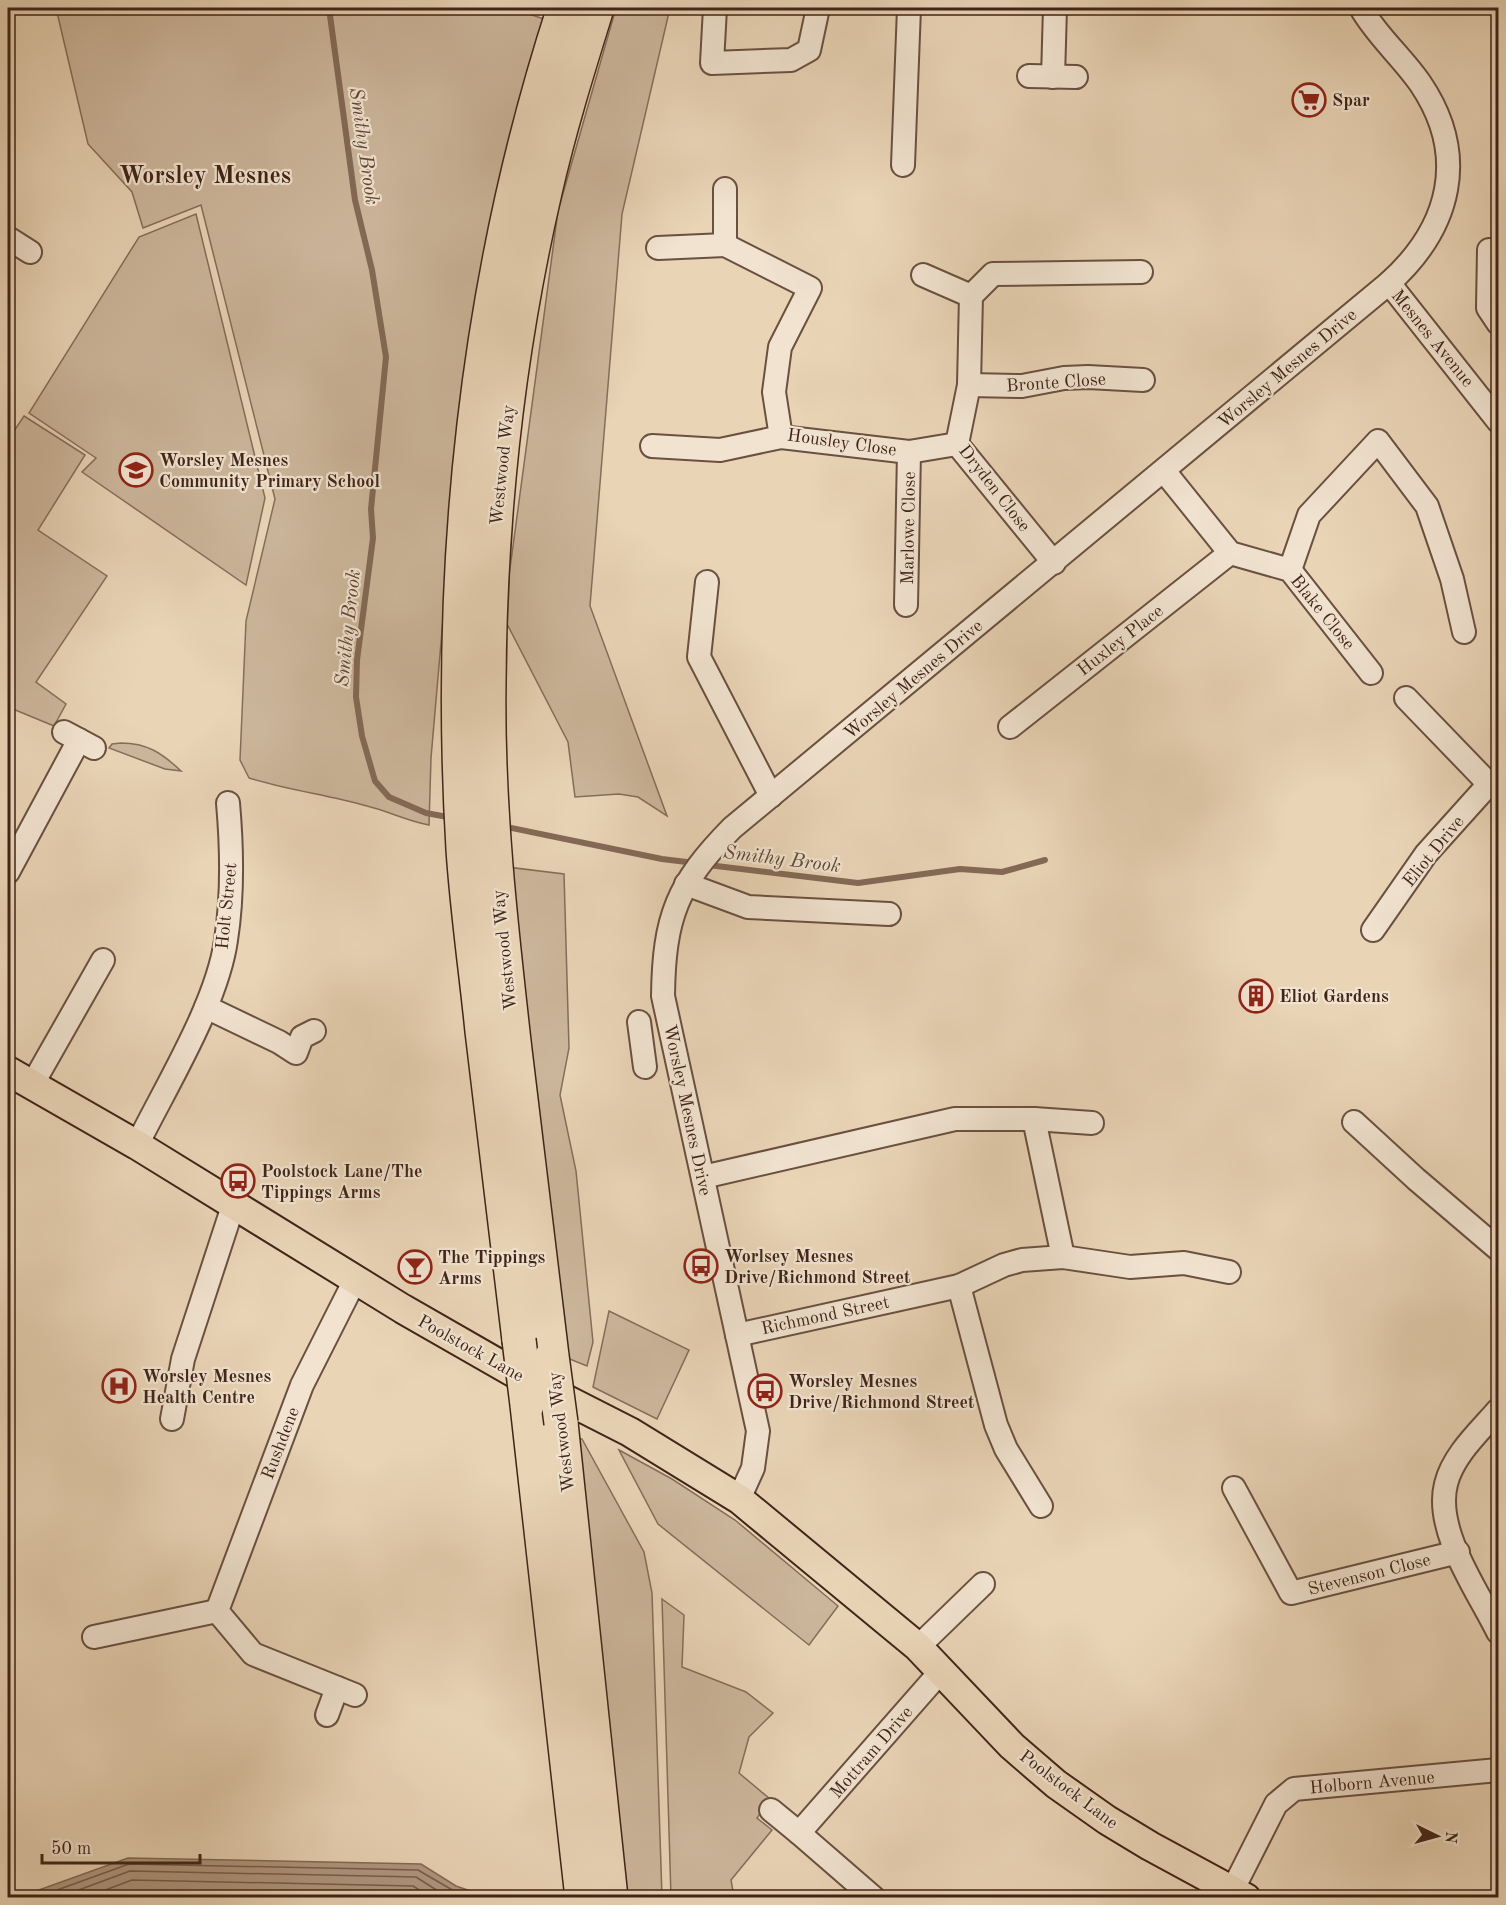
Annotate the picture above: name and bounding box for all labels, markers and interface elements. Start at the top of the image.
supermarket icon: Spar [1291,82,1327,118]
water label: Smithy Brook [345,86,381,206]
place label: Spar [1332,92,1370,110]
district label: Worsley Mesnes [119,165,291,189]
street label: Mesnes Avenue [1388,287,1477,391]
street label: Worsley Mesnes Drive [1215,306,1360,432]
street label: Bronte Close [1006,371,1107,395]
street label: Westwood Way [488,403,518,526]
street label: Housley Close [786,426,898,460]
street label: Dryden Close [955,442,1033,535]
school or university icon: Worsley Mesnes Community Primary School [118,452,154,488]
place label: Worsley Mesnes Community Primary School [159,452,380,491]
street label: Marlowe Close [899,471,919,585]
water label: Smithy Brook [333,568,365,688]
street label: Blake Close [1287,572,1358,654]
street label: Huxley Place [1074,602,1167,680]
street label: Worsley Mesnes Drive [841,617,986,743]
street label: Eliot Drive [1400,813,1468,891]
water label: Smithy Brook [722,843,842,877]
street label: Holt Street [213,862,240,950]
street label: Westwood Way [490,888,520,1011]
building icon: Eliot Gardens [1238,978,1274,1014]
place label: Eliot Gardens [1279,988,1389,1006]
street label: Worsley Mesnes Drive [660,1023,714,1197]
bus stop icon: Poolstock Lane/The Tippings Arms [220,1163,256,1199]
place label: Poolstock Lane/The Tippings Arms [261,1163,423,1202]
bus stop icon: Worlsey Mesnes Drive/Richmond Street [683,1248,719,1284]
place label: Worlsey Mesnes Drive/Richmond Street [724,1248,911,1287]
bar icon: The Tippings Arms [397,1249,433,1285]
place label: The Tippings Arms [438,1249,546,1288]
street label: Richmond Street [760,1294,891,1338]
street label: Poolstock Lane [414,1312,527,1385]
hospital icon: Worsley Mesnes Health Centre [101,1368,137,1404]
place label: Worsley Mesnes Health Centre [142,1368,272,1407]
street label: Westwood Way [546,1370,578,1493]
bus stop icon: Worsley Mesnes Drive/Richmond Street [747,1373,783,1409]
place label: Worsley Mesnes Drive/Richmond Street [788,1373,975,1412]
street label: Rushdene [259,1405,303,1482]
street label: Stevenson Close [1306,1551,1432,1599]
street label: Mottram Drive [827,1703,916,1802]
street label: Poolstock Lane [1016,1747,1121,1833]
street label: Holborn Avenue [1309,1769,1435,1797]
north arrow [1407,1806,1467,1866]
scale bar [42,1827,200,1865]
text: N [1441,1830,1458,1845]
text: 50 m [51,1840,91,1858]

